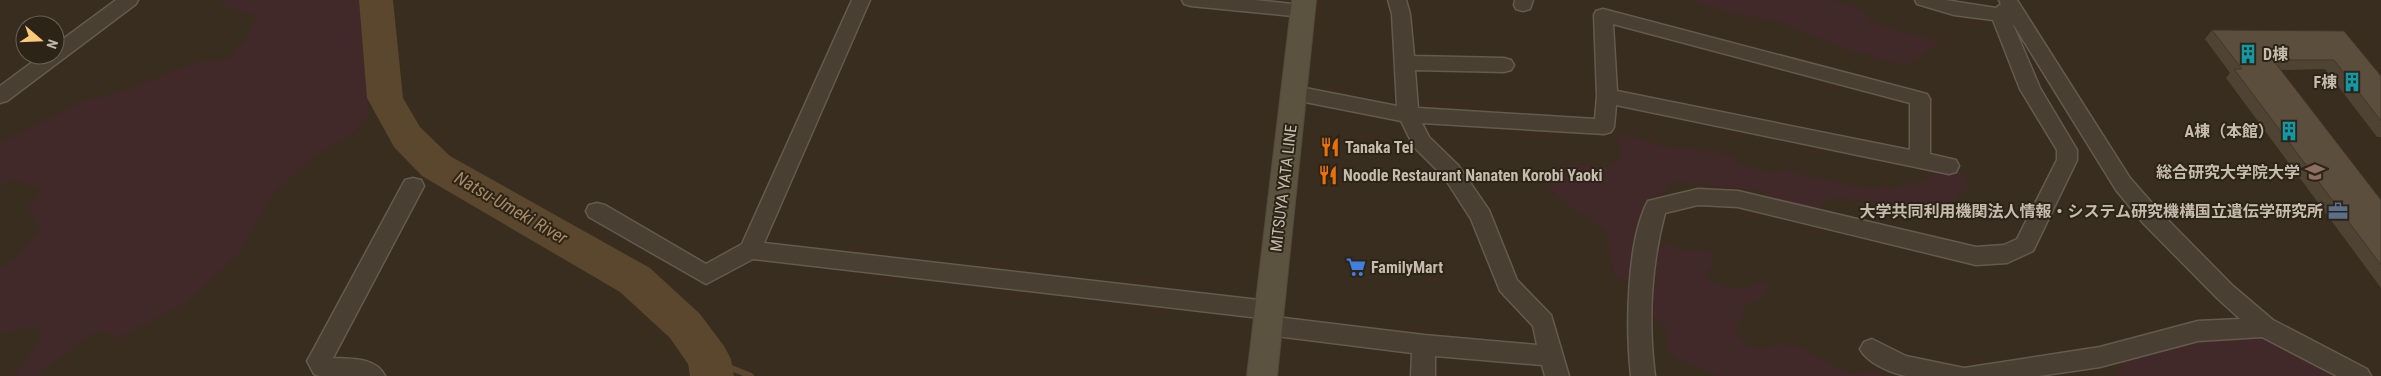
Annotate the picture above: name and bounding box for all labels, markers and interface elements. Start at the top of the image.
north arrow [15,15,65,65]
text: N [43,38,61,51]
building icon: D棟 [2237,43,2259,65]
place label: D棟 [2263,45,2288,64]
building icon: F棟 [2341,71,2363,93]
place label: F棟 [2313,73,2337,92]
building icon: A棟（本館） [2278,120,2300,142]
place label: A棟（本館） [2184,122,2274,141]
street label: MITSUYA YATA LINE [1266,123,1301,253]
restaurant icon: Tanaka Tei [1319,136,1341,158]
place label: Tanaka Tei [1345,138,1413,157]
school or university icon: 総合研究大学院大学 [2304,161,2326,183]
place label: 総合研究大学院大学 [2156,163,2300,182]
restaurant icon: Noodle Restaurant Nanaten Korobi Yaoki [1317,164,1339,186]
place label: Noodle Restaurant Nanaten Korobi Yaoki [1343,166,1603,185]
water label: Natsu-Umeki River [451,167,572,249]
office icon: 大学共同利用機関法人情報・システム研究機構国立遺伝学研究所 [2327,200,2349,222]
place label: 大学共同利用機関法人情報・システム研究機構国立遺伝学研究所 [1859,202,2323,221]
supermarket icon: FamilyMart [1345,256,1367,278]
place label: FamilyMart [1371,258,1443,277]

